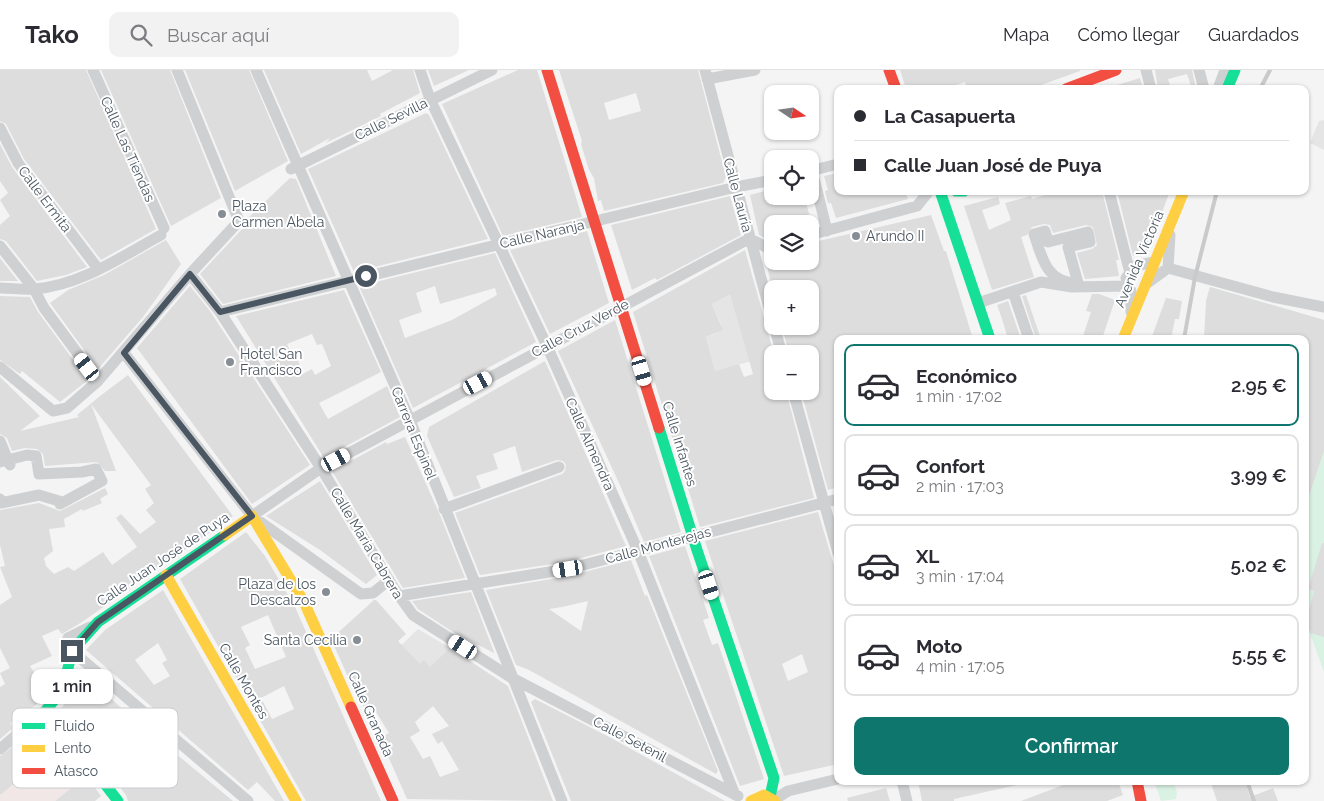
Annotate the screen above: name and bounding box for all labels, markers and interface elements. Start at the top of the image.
search box [109,12,459,57]
text: Tako [25,20,79,49]
icon: search [127,21,155,49]
text: Buscar aquí [167,24,269,46]
text: Mapa [1003,24,1049,45]
text: Cómo llegar [1077,24,1180,45]
text: Guardados [1208,24,1299,45]
north arrow [764,85,819,140]
map controls [764,85,819,400]
street label: Calle Las Tiendas [98,94,158,204]
street label: Calle Sevilla [352,95,430,143]
text: La Casapuerta [884,105,1016,127]
button: locate [764,150,819,205]
text: Calle Juan José de Puya [884,154,1102,176]
street label: Calle Lauría [720,156,756,234]
street label: Calle Ermita [15,163,75,235]
place label: Plaza Carmen Abela [232,198,324,230]
marker: Plaza Carmen Abela [216,208,228,220]
street label: Avenida Victoria [1111,208,1167,310]
button: layers [764,215,819,270]
street label: Calle Naranja [498,216,586,252]
place label: Arundo II [866,228,924,244]
marker: Arundo II [850,230,862,242]
route start [355,265,377,287]
button: + [764,280,819,335]
street label: Calle Cruz Verde [529,296,631,360]
button: − [764,345,819,400]
place label: Hotel San Francisco [240,346,302,378]
car [71,351,102,383]
car [630,354,653,388]
marker: Hotel San Francisco [224,356,236,368]
icon: car [856,363,901,408]
text: Económico [916,365,1017,387]
car [461,369,494,397]
text: 2.95 € [1231,374,1287,396]
street label: Carrera Espinel [388,384,440,482]
text: 1 min · 17:02 [916,387,1002,406]
street label: Calle Almendra [562,395,618,493]
street label: Calle Infantes [659,400,701,489]
car [319,446,352,474]
icon: car [856,453,901,498]
text: Confort [916,455,985,477]
text: 3.99 € [1230,464,1287,486]
text: 2 min · 17:03 [916,477,1004,496]
street label: Calle María Cabrera [327,484,407,602]
street label: Calle Juan José de Puya [94,509,232,609]
street label: Calle Monterejas [604,523,713,567]
icon: car [856,543,901,588]
text: XL [916,545,939,567]
text: 5.02 € [1231,554,1287,576]
car [552,559,583,579]
text: 3 min · 17:04 [916,567,1004,586]
car [697,568,720,602]
place label: Plaza de los Descalzos [238,576,316,608]
marker: Plaza de los Descalzos [320,586,332,598]
place label: Santa Cecilia [264,632,347,648]
car [446,633,479,661]
icon: car [856,633,901,678]
marker: Santa Cecilia [351,634,363,646]
text: Moto [916,635,962,657]
route end [61,640,83,662]
street label: Calle Montes [216,640,272,722]
text: 5.55 € [1232,644,1287,666]
text: 4 min · 17:05 [916,657,1004,676]
callout: 1 min [31,668,113,704]
street label: Calle Granada [345,669,397,759]
text: 1 min [52,677,92,696]
legend [12,708,178,788]
street label: Calle Setenil [590,713,670,765]
button: Confirmar [854,717,1289,775]
text: Fluido [54,718,94,734]
text: Lento [54,740,91,756]
text: Atasco [54,763,98,779]

